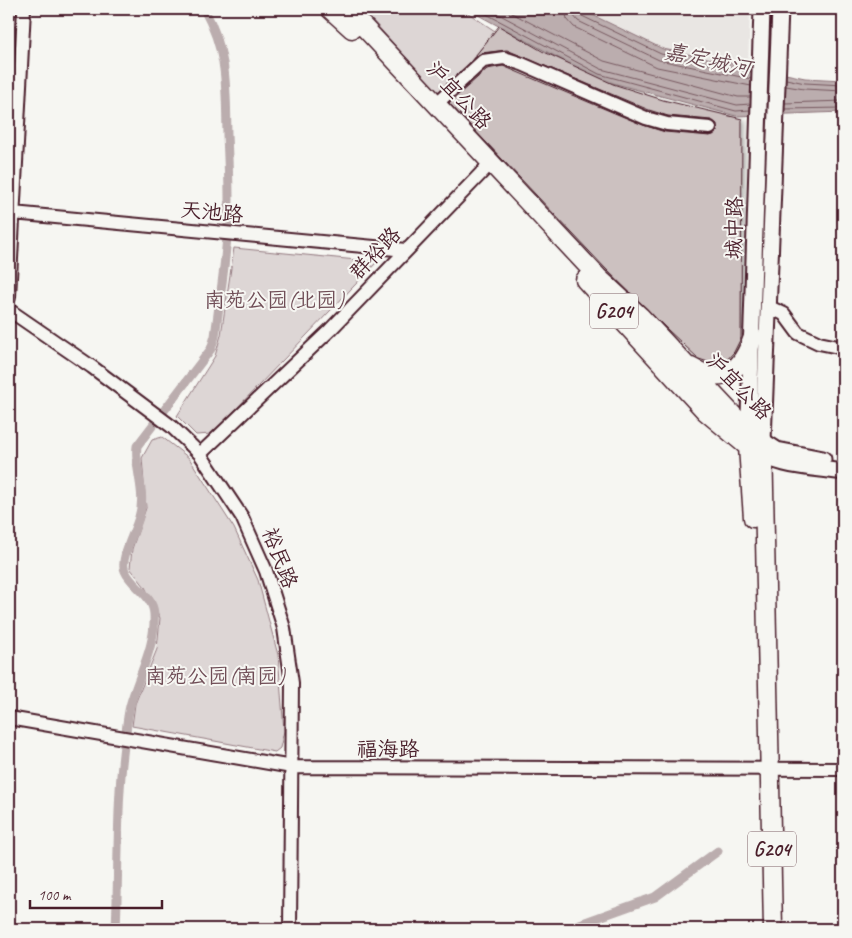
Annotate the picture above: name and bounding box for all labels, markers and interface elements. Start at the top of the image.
water label: 嘉定城河 [662,37,757,83]
street label: 沪宜公路 [421,55,497,135]
street label: 天池路 [179,196,245,228]
street label: 城中路 [720,196,748,260]
street label: 群裕路 [344,221,406,285]
park label: 南苑公园(北园) [204,287,345,313]
road number: G204 [590,294,638,328]
street label: 沪宜公路 [700,347,778,425]
street label: 裕民路 [257,524,303,592]
park label: 南苑公园(南园) [145,663,286,689]
street label: 福海路 [357,736,420,762]
road number: G204 [748,832,796,866]
scale bar [30,878,162,910]
text: 100 m [38,886,72,905]

